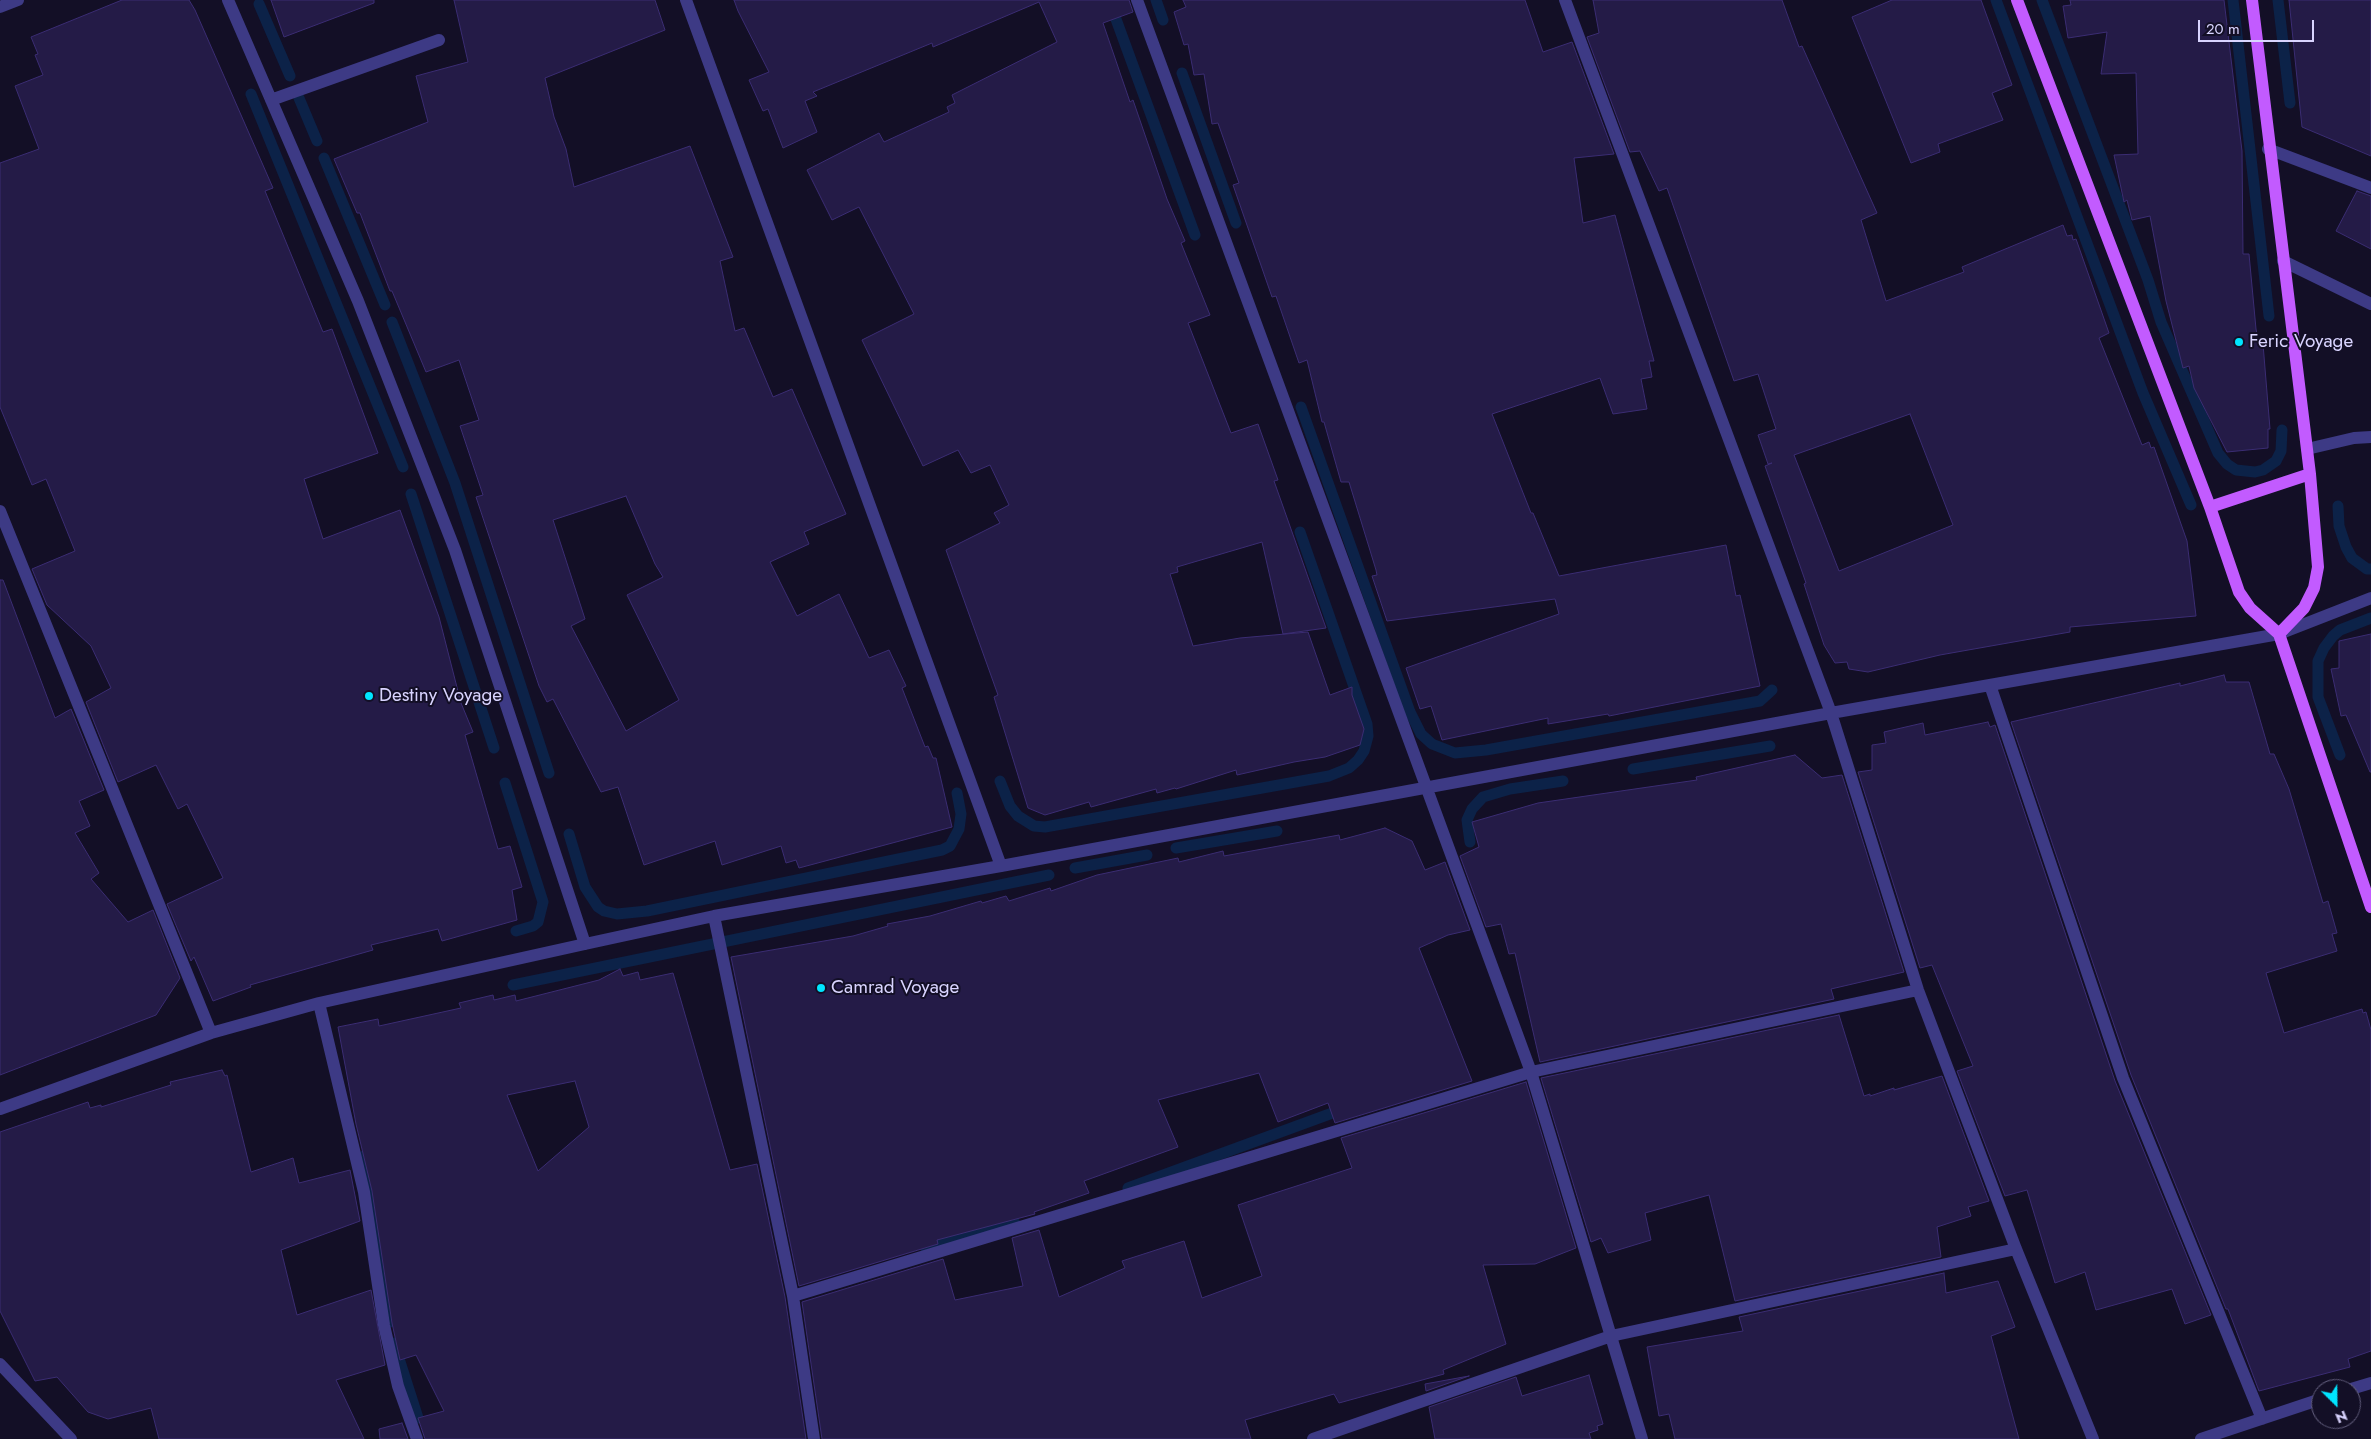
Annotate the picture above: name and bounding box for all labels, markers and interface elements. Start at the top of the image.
scale bar [2201,10,2317,42]
text: 20 m [2206,18,2240,40]
place label: Feric Voyage [2249,331,2353,353]
marker: Feric Voyage [2233,336,2245,348]
place label: Destiny Voyage [379,685,502,707]
marker: Destiny Voyage [363,690,375,702]
place label: Camrad Voyage [831,977,959,999]
marker: Camrad Voyage [815,982,827,994]
north arrow [2311,1379,2361,1429]
text: N [2332,1406,2350,1428]

